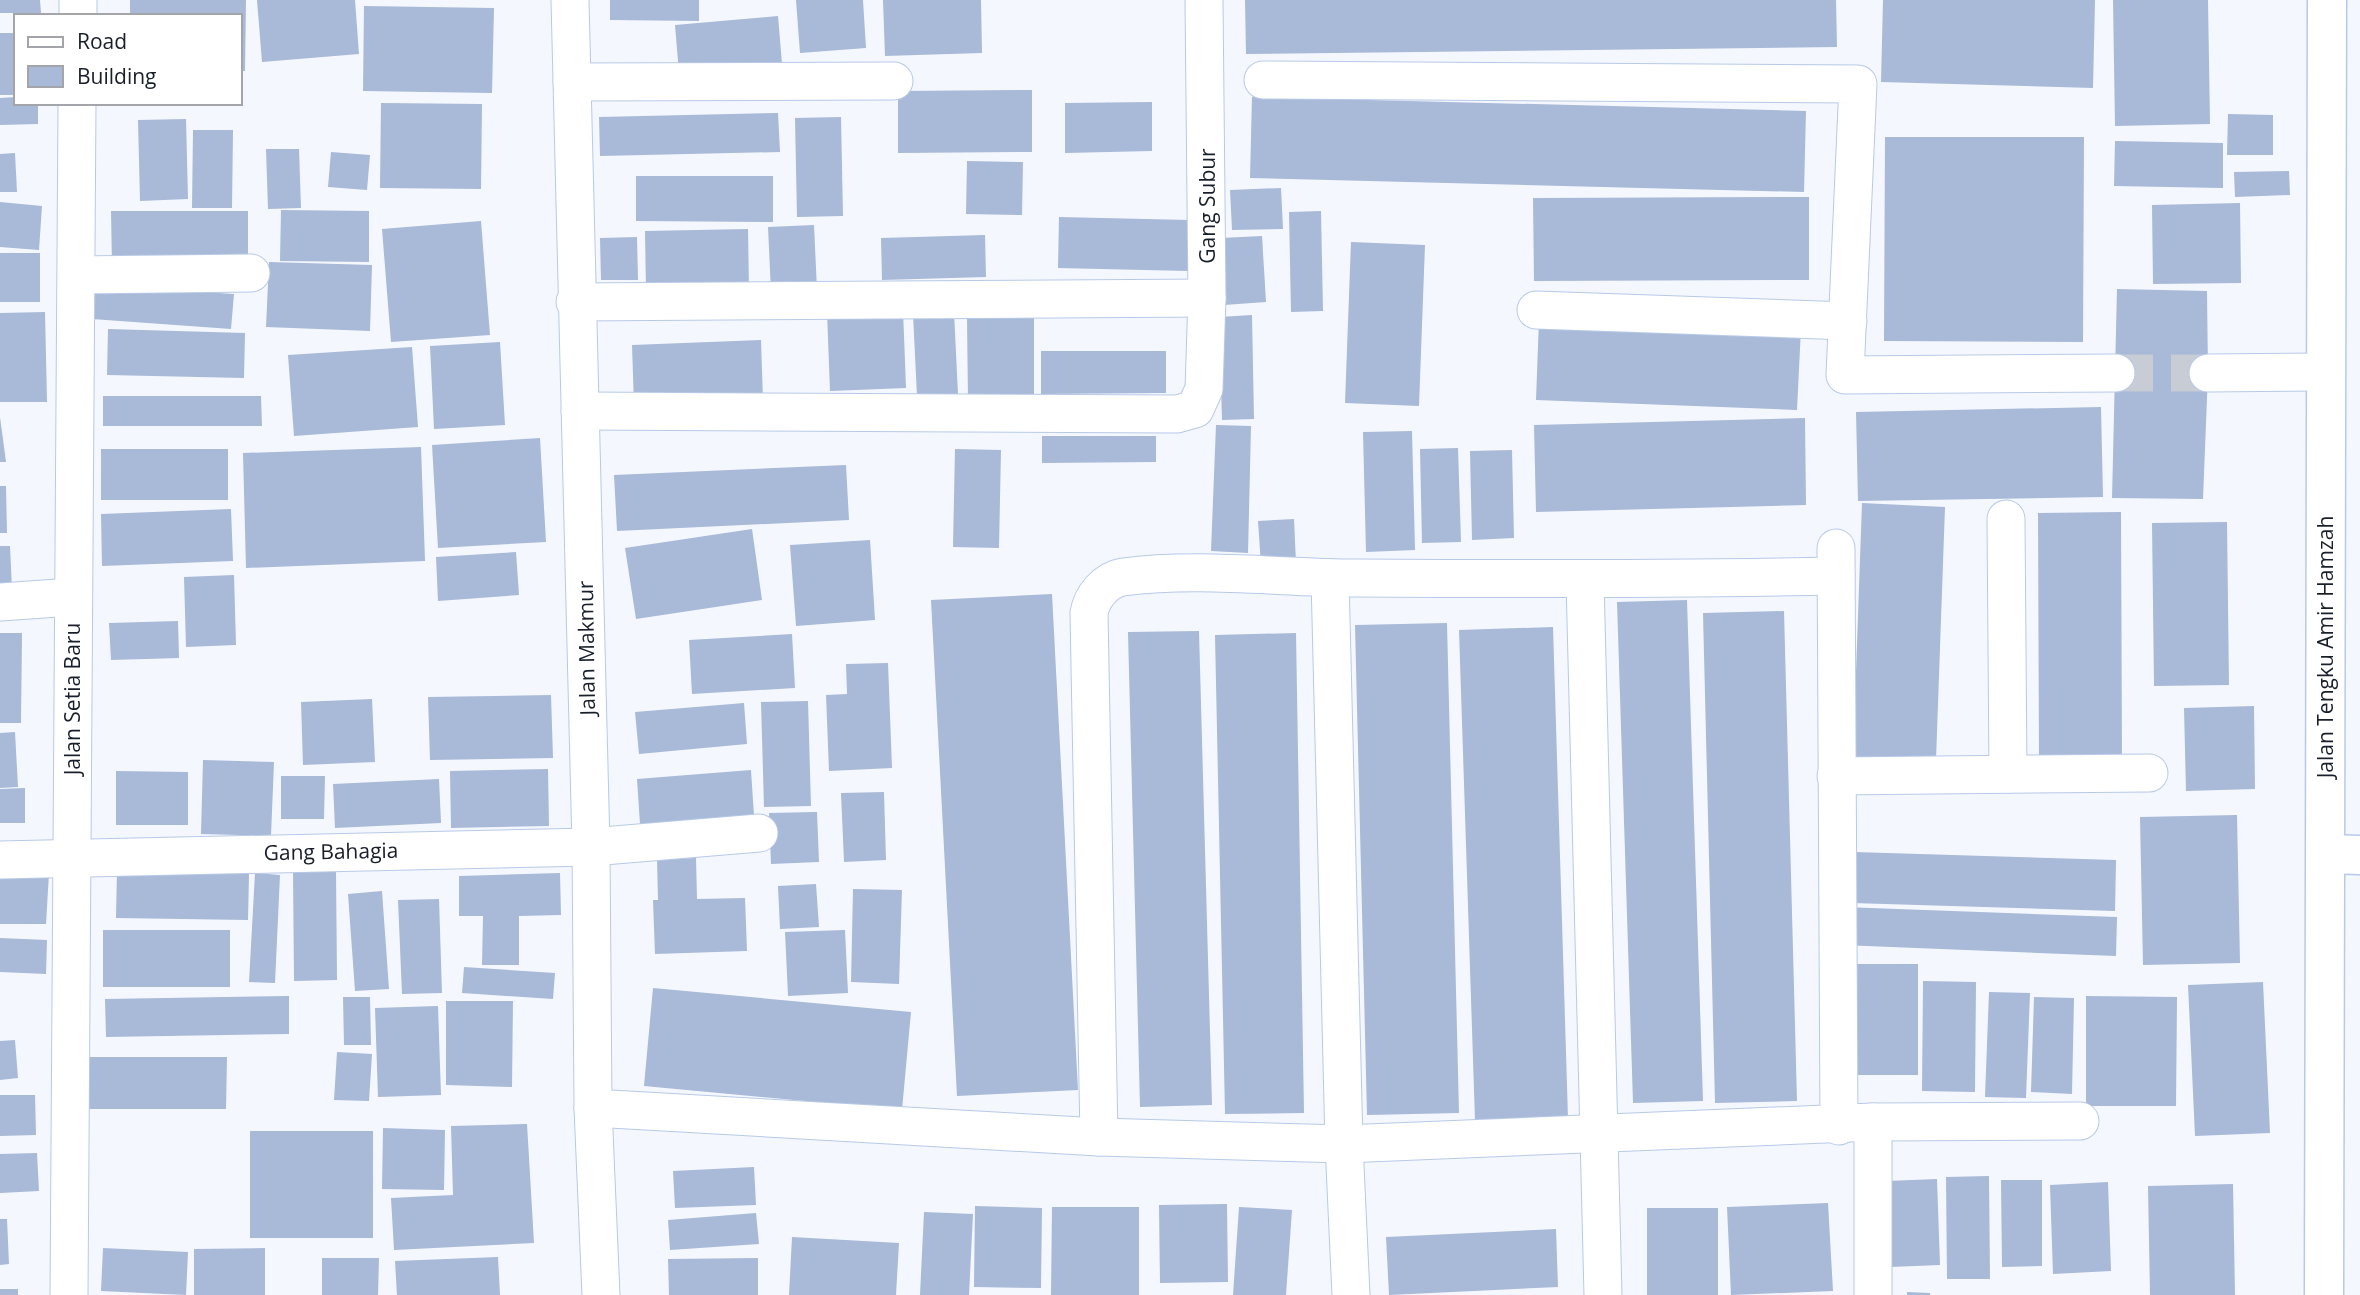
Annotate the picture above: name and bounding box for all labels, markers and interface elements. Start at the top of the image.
legend [14,14,242,105]
text: Road [77,27,127,55]
text: Building [77,62,156,90]
street label: Gang Subur [1193,148,1221,264]
street label: Jalan Tengku Amir Hamzah [2311,516,2339,780]
street label: Jalan Makmur [571,580,601,718]
street label: Jalan Setia Baru [58,623,86,777]
street label: Gang Bahagia [263,836,399,866]

